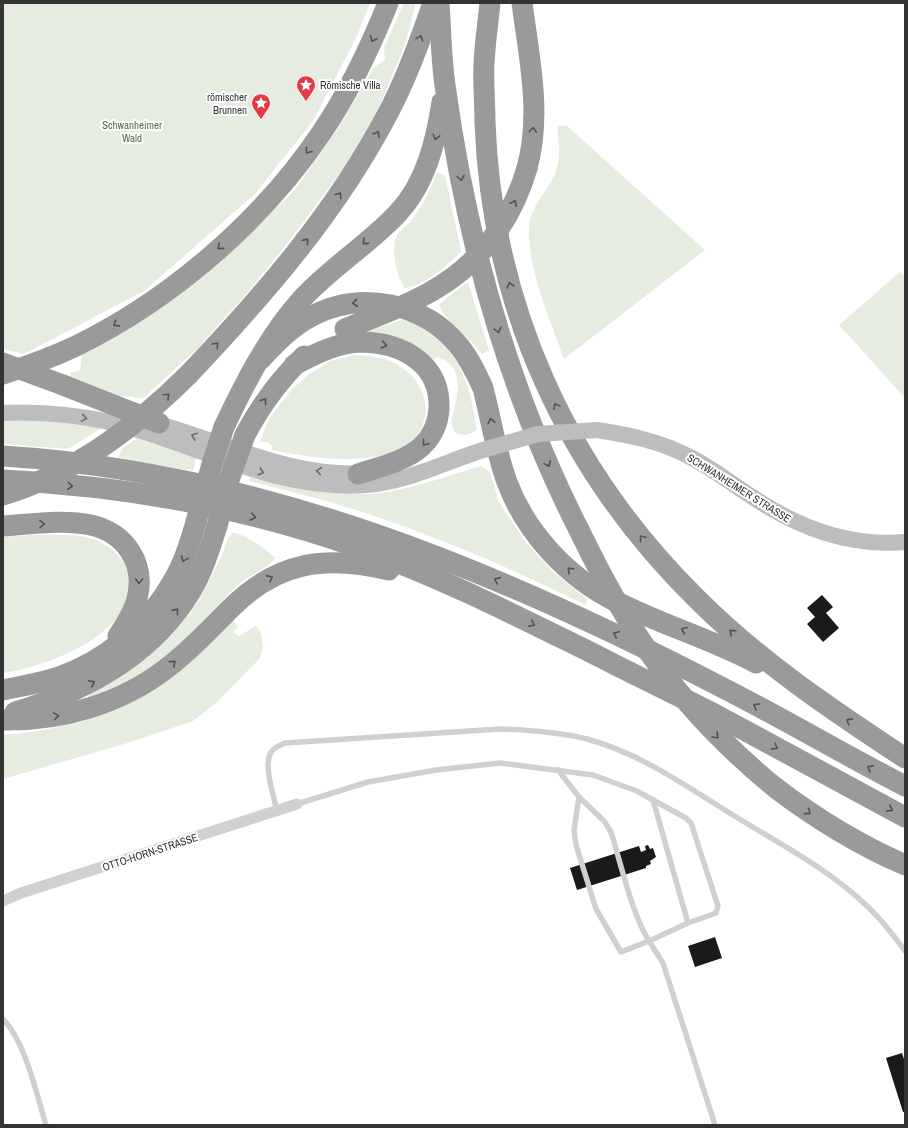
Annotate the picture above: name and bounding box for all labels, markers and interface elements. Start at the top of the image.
one-way arrow [416,34,424,41]
one-way arrow [370,35,378,42]
place icon: Römische Villa [295,74,317,102]
place label: Römische Villa [320,78,381,92]
place label: römischer Brunnen [207,90,247,117]
place icon: römischer Brunnen [250,92,272,120]
park label: Schwanheimer Wald [102,118,162,145]
one-way arrow [529,127,538,133]
one-way arrow [372,131,379,138]
one-way arrow [432,133,440,140]
one-way arrow [305,147,312,154]
one-way arrow [456,175,465,181]
one-way arrow [335,192,342,199]
one-way arrow [509,200,517,208]
one-way arrow [301,238,308,245]
one-way arrow [362,238,370,245]
one-way arrow [217,242,225,250]
one-way arrow [506,281,515,288]
one-way arrow [352,299,358,308]
one-way arrow [113,319,120,327]
one-way arrow [493,326,502,333]
one-way arrow [381,341,387,349]
one-way arrow [211,343,218,350]
one-way arrow [162,393,170,401]
one-way arrow [259,398,267,405]
one-way arrow [554,403,561,410]
one-way arrow [81,413,87,422]
one-way arrow [488,417,496,424]
one-way arrow [191,432,198,440]
one-way arrow [422,438,429,445]
street label: SCHWANHEIMER STRASSE [685,450,793,526]
one-way arrow [543,460,551,468]
one-way arrow [258,467,265,476]
one-way arrow [316,467,322,476]
one-way arrow [67,481,73,490]
one-way arrow [249,512,256,521]
one-way arrow [39,520,45,528]
one-way arrow [639,536,646,543]
one-way arrow [180,555,188,562]
one-way arrow [567,567,574,574]
one-way arrow [266,575,273,582]
one-way arrow [494,577,502,585]
one-way arrow [135,578,143,584]
one-way arrow [172,609,179,616]
one-way arrow [528,619,535,627]
one-way arrow [680,627,687,635]
one-way arrow [729,629,737,636]
one-way arrow [612,631,620,639]
one-way arrow [169,661,176,668]
one-way arrow [88,680,95,687]
one-way arrow [753,703,760,711]
one-way arrow [53,712,59,721]
one-way arrow [846,718,853,726]
one-way arrow [712,731,719,738]
one-way arrow [771,742,778,750]
one-way arrow [867,765,875,773]
one-way arrow [885,804,893,811]
one-way arrow [803,808,810,815]
street label: OTTO-HORN-STRASSE [100,830,200,874]

